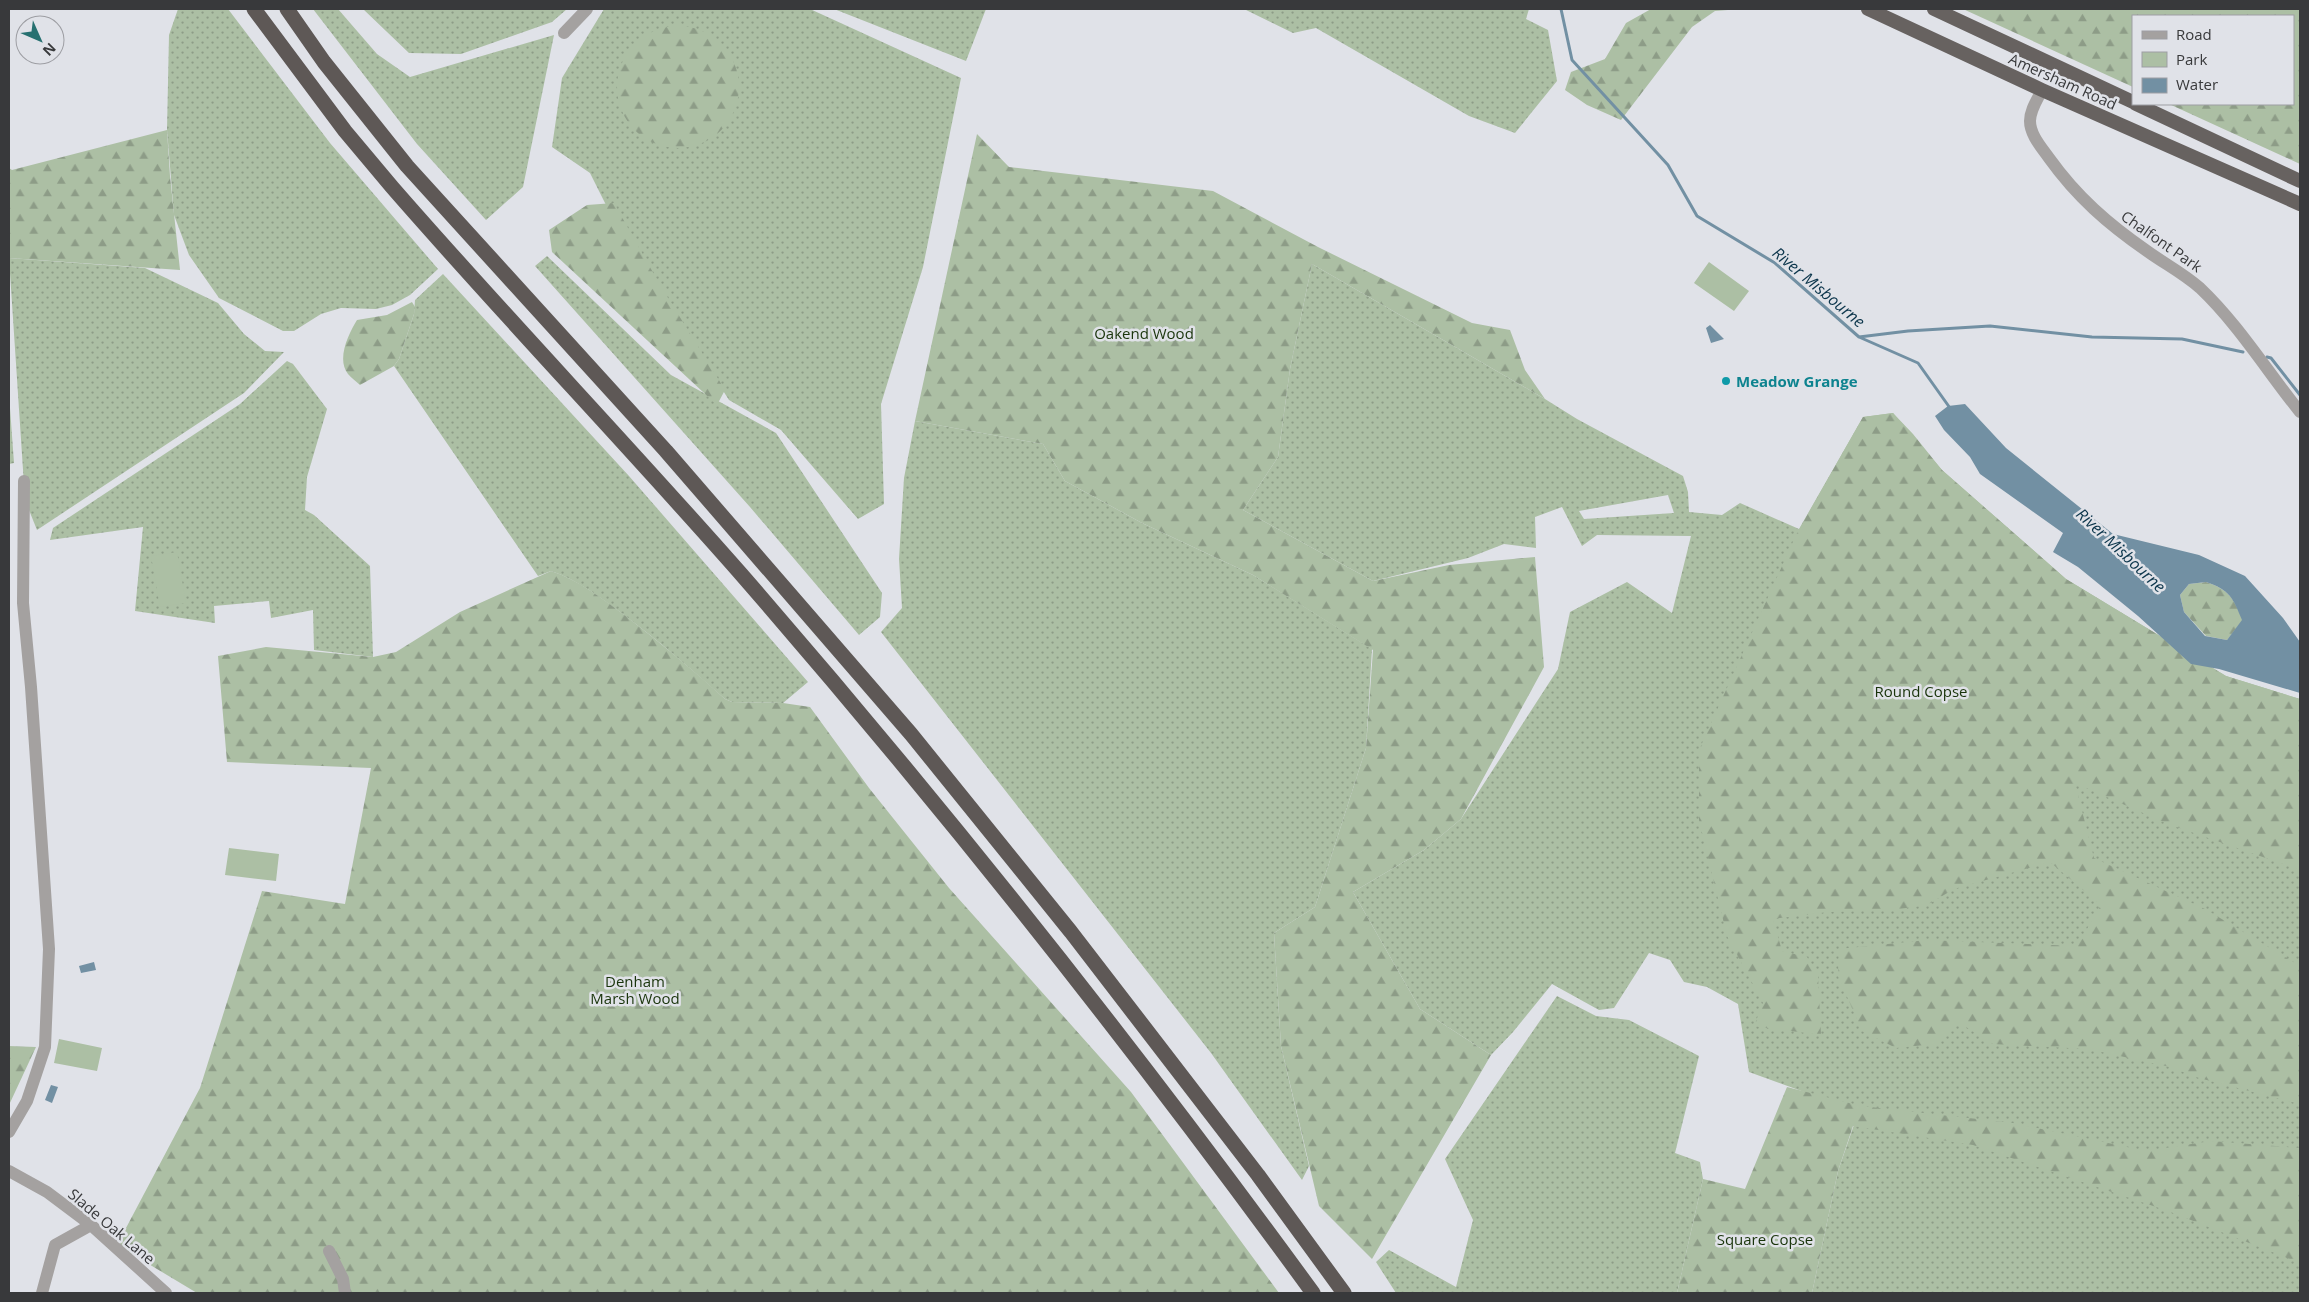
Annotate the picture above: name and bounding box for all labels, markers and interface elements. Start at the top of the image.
north arrow [15,15,65,65]
legend [2132,15,2294,105]
text: Road [2176,24,2212,44]
text: N [39,39,60,60]
street label: Amersham Road [2006,48,2120,114]
text: Park [2176,49,2207,69]
text: Water [2176,74,2218,94]
street label: Chalfont Park [2117,206,2207,276]
water label: River Misbourne [1768,242,1870,332]
park label: Oakend Wood [1094,323,1194,343]
place label: Meadow Grange [1736,371,1858,391]
marker: Meadow Grange [1720,375,1732,387]
water label: River Misbourne [2072,503,2170,597]
park label: Round Copse [1875,681,1967,701]
park label: Denham Marsh Wood [590,971,680,1008]
street label: Slade Oak Lane [64,1184,160,1268]
park label: Square Copse [1717,1229,1813,1249]

